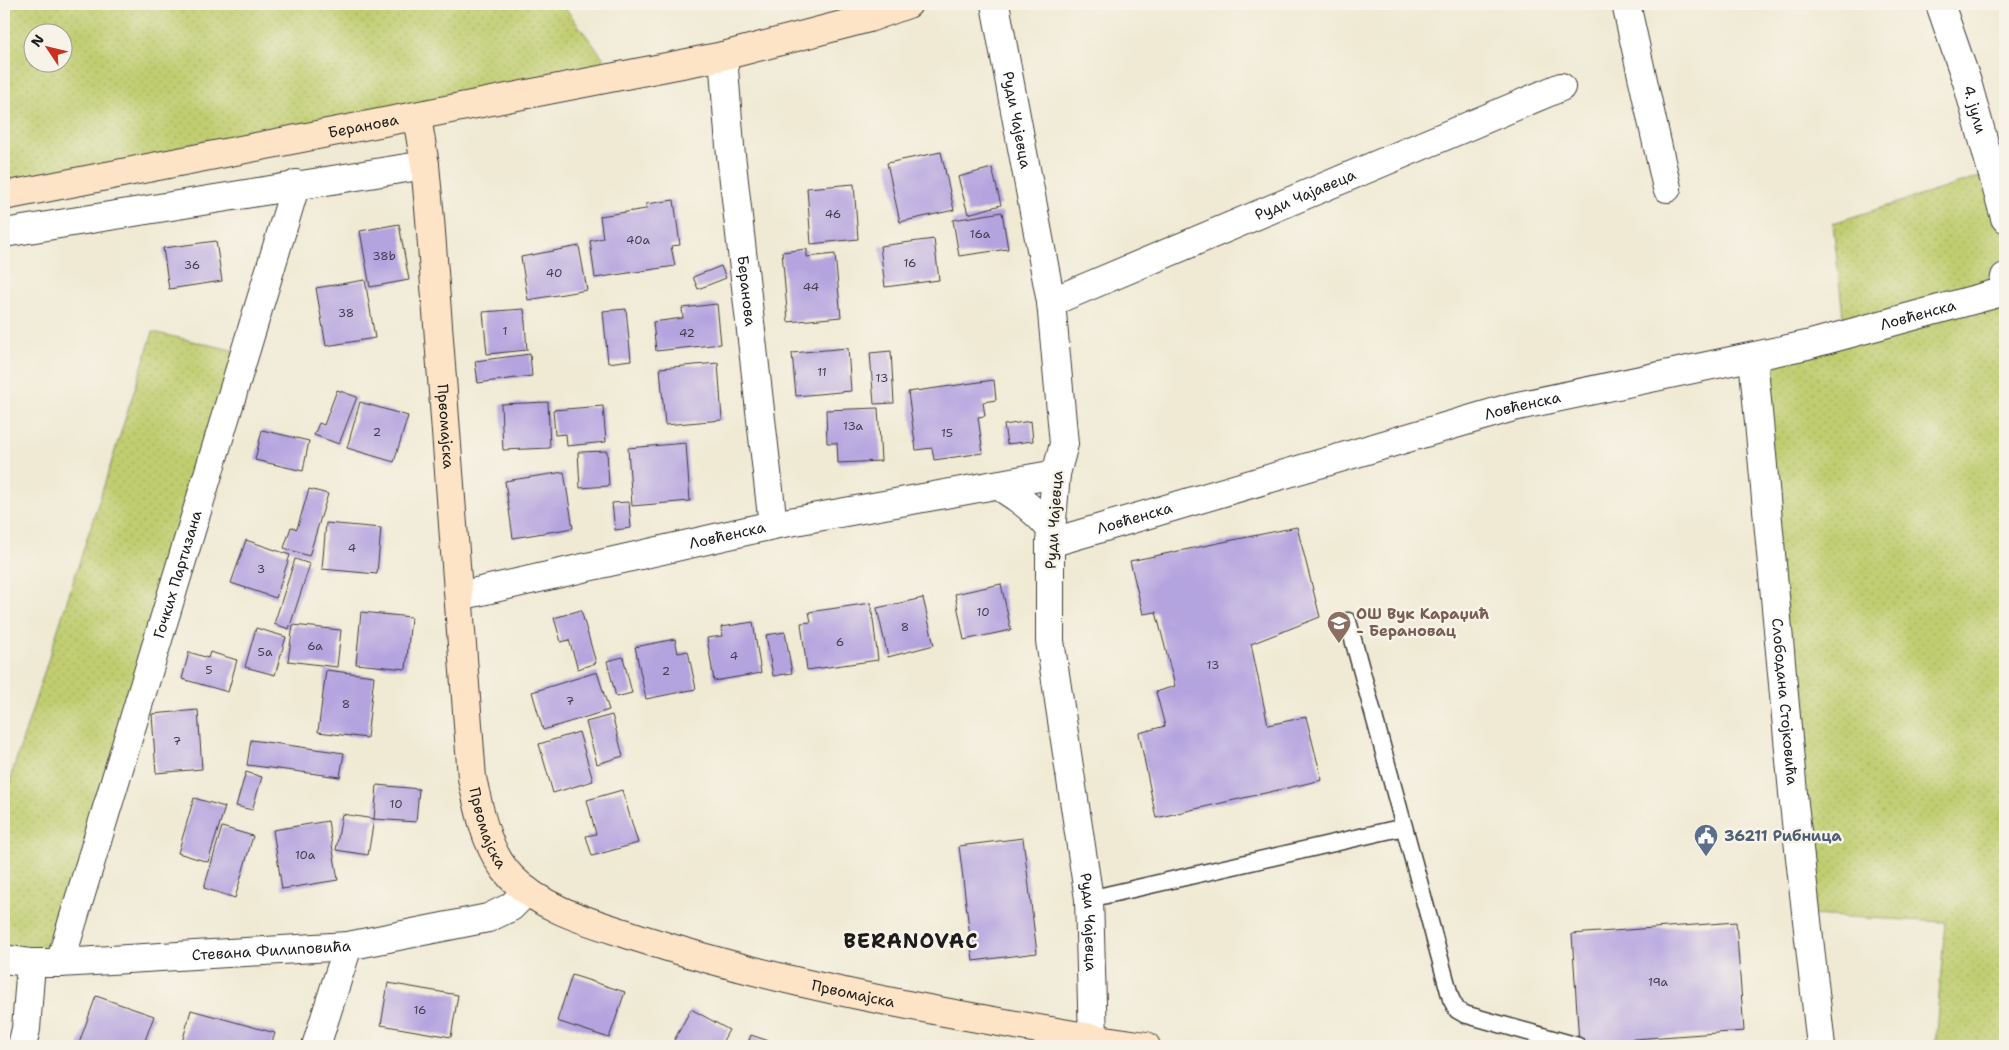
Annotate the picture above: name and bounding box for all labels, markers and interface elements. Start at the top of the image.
north arrow [22,22,72,72]
text: N [27,31,48,50]
street label: Руди Чајевца [998,70,1036,171]
street label: 4. јули [1958,83,1991,136]
street label: Беранова [326,109,401,143]
street label: Руди Чајавеца [1252,164,1360,225]
house number: 46 [825,206,841,222]
house number: 16a [970,226,991,242]
house number: 40a [626,232,650,248]
house number: 38b [372,248,396,264]
street label: Беранова [732,254,760,328]
house number: 16 [903,255,917,271]
house number: 36 [184,257,200,273]
house number: 40 [546,265,562,281]
house number: 44 [803,279,819,295]
street label: Ловћенска [1878,295,1959,335]
house number: 38 [338,305,354,321]
house number: 1 [502,323,508,339]
house number: 42 [679,325,695,341]
house number: 11 [817,364,827,380]
house number: 13 [876,370,888,386]
street label: Првомајска [432,383,459,470]
street label: Ловћенска [1482,387,1563,425]
house number: 13a [843,418,864,434]
house number: 2 [373,424,381,440]
house number: 15 [941,425,953,441]
street label: Руди Чајевца [1041,470,1067,570]
street label: Ловћенска [1094,497,1175,539]
street label: Гочких Партизана [149,507,207,641]
street label: Ловћенска [687,517,768,554]
house number: 4 [348,540,356,556]
house number: 3 [257,561,265,577]
house number: 10 [976,604,990,620]
place label: ОШ Вук Караџић - Берановац [1356,604,1489,641]
school or university icon: ОШ Вук Караџић - Берановац [1326,610,1352,644]
street label: Слободана Стојковића [1767,617,1802,787]
house number: 8 [901,619,909,635]
house number: 6 [836,634,844,650]
house number: 6a [307,638,323,654]
house number: 5a [258,644,273,660]
house number: 4 [730,648,738,664]
house number: 13 [1207,657,1219,673]
house number: 5 [205,662,213,678]
house number: 2 [662,663,670,679]
house number: 7 [566,693,574,709]
house number: 8 [342,696,350,712]
house number: 7 [173,733,181,749]
street label: Првомајска [464,786,511,873]
house number: 10 [389,796,403,812]
public building icon: 36211 Рибница [1693,823,1719,857]
place label: 36211 Рибница [1724,826,1842,846]
house number: 10a [295,847,316,863]
street label: Руди Чајевца [1075,871,1101,972]
district label: BERANOVAC [844,928,978,954]
street label: Стевана Филиповића [191,936,352,965]
house number: 19a [1648,974,1669,990]
street label: Првомајска [810,975,897,1012]
house number: 16 [413,1002,427,1018]

